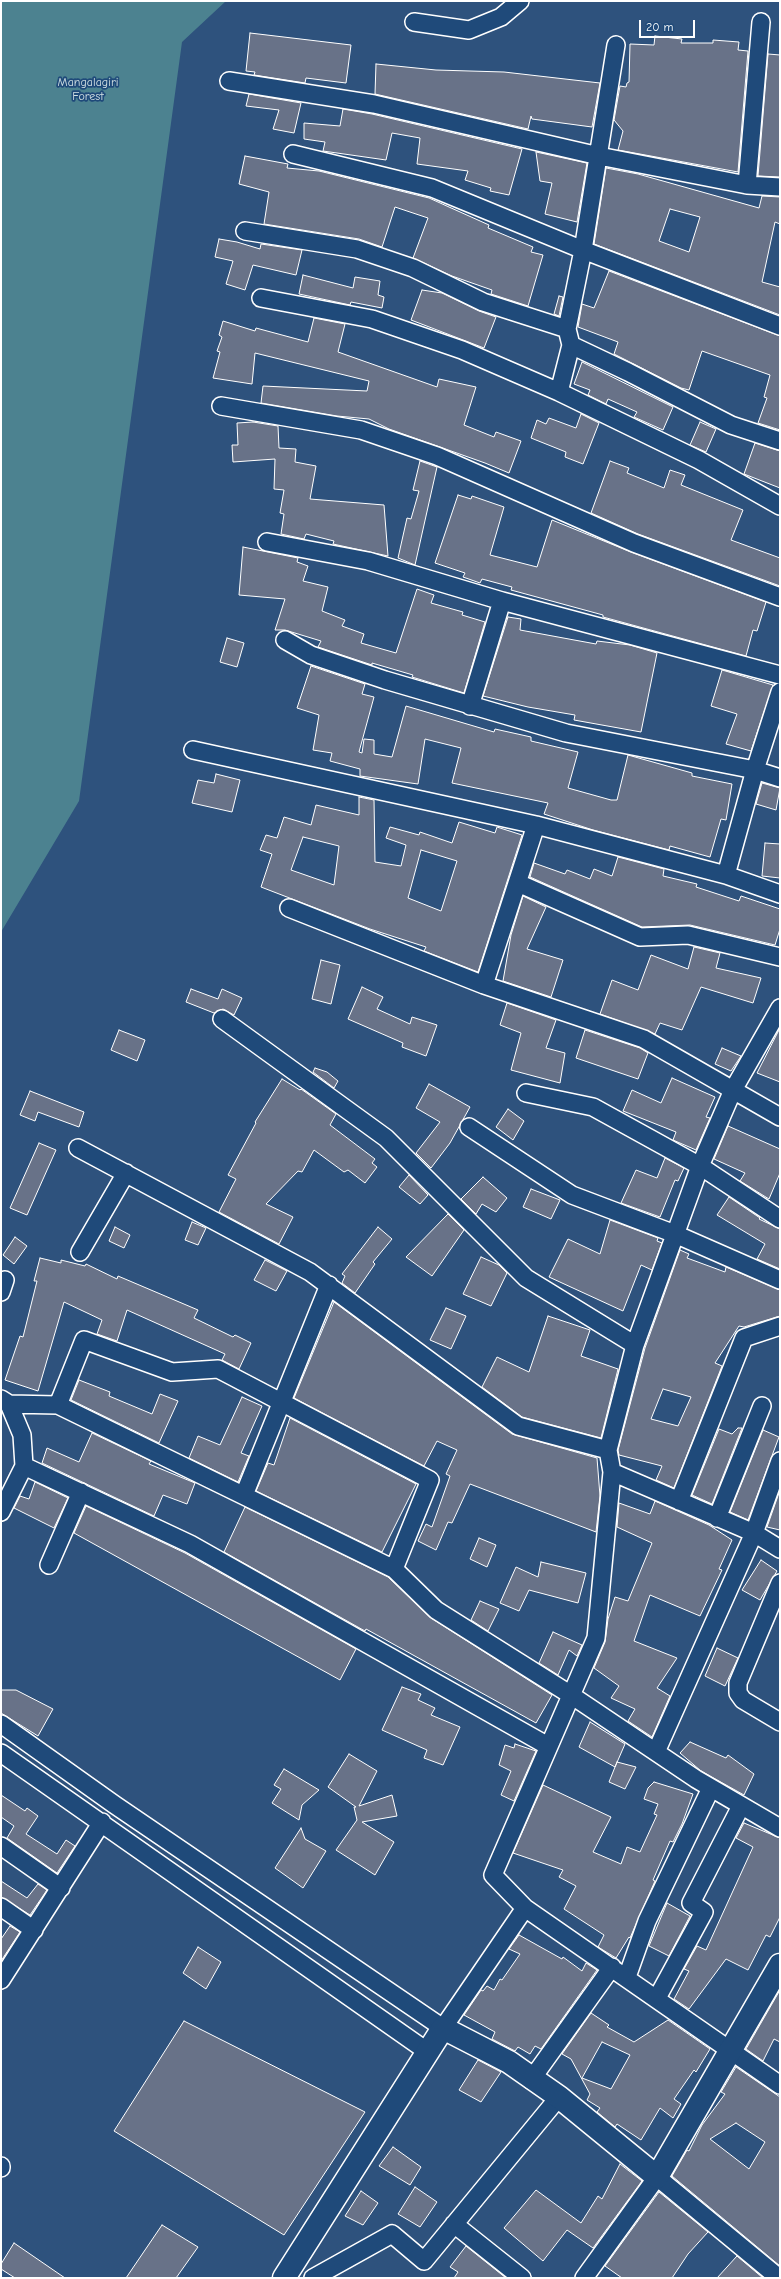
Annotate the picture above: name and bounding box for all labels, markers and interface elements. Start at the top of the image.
scale bar [641,12,697,38]
text: 20 m [646,20,674,34]
park label: Mangalagiri Forest [58,76,118,104]

